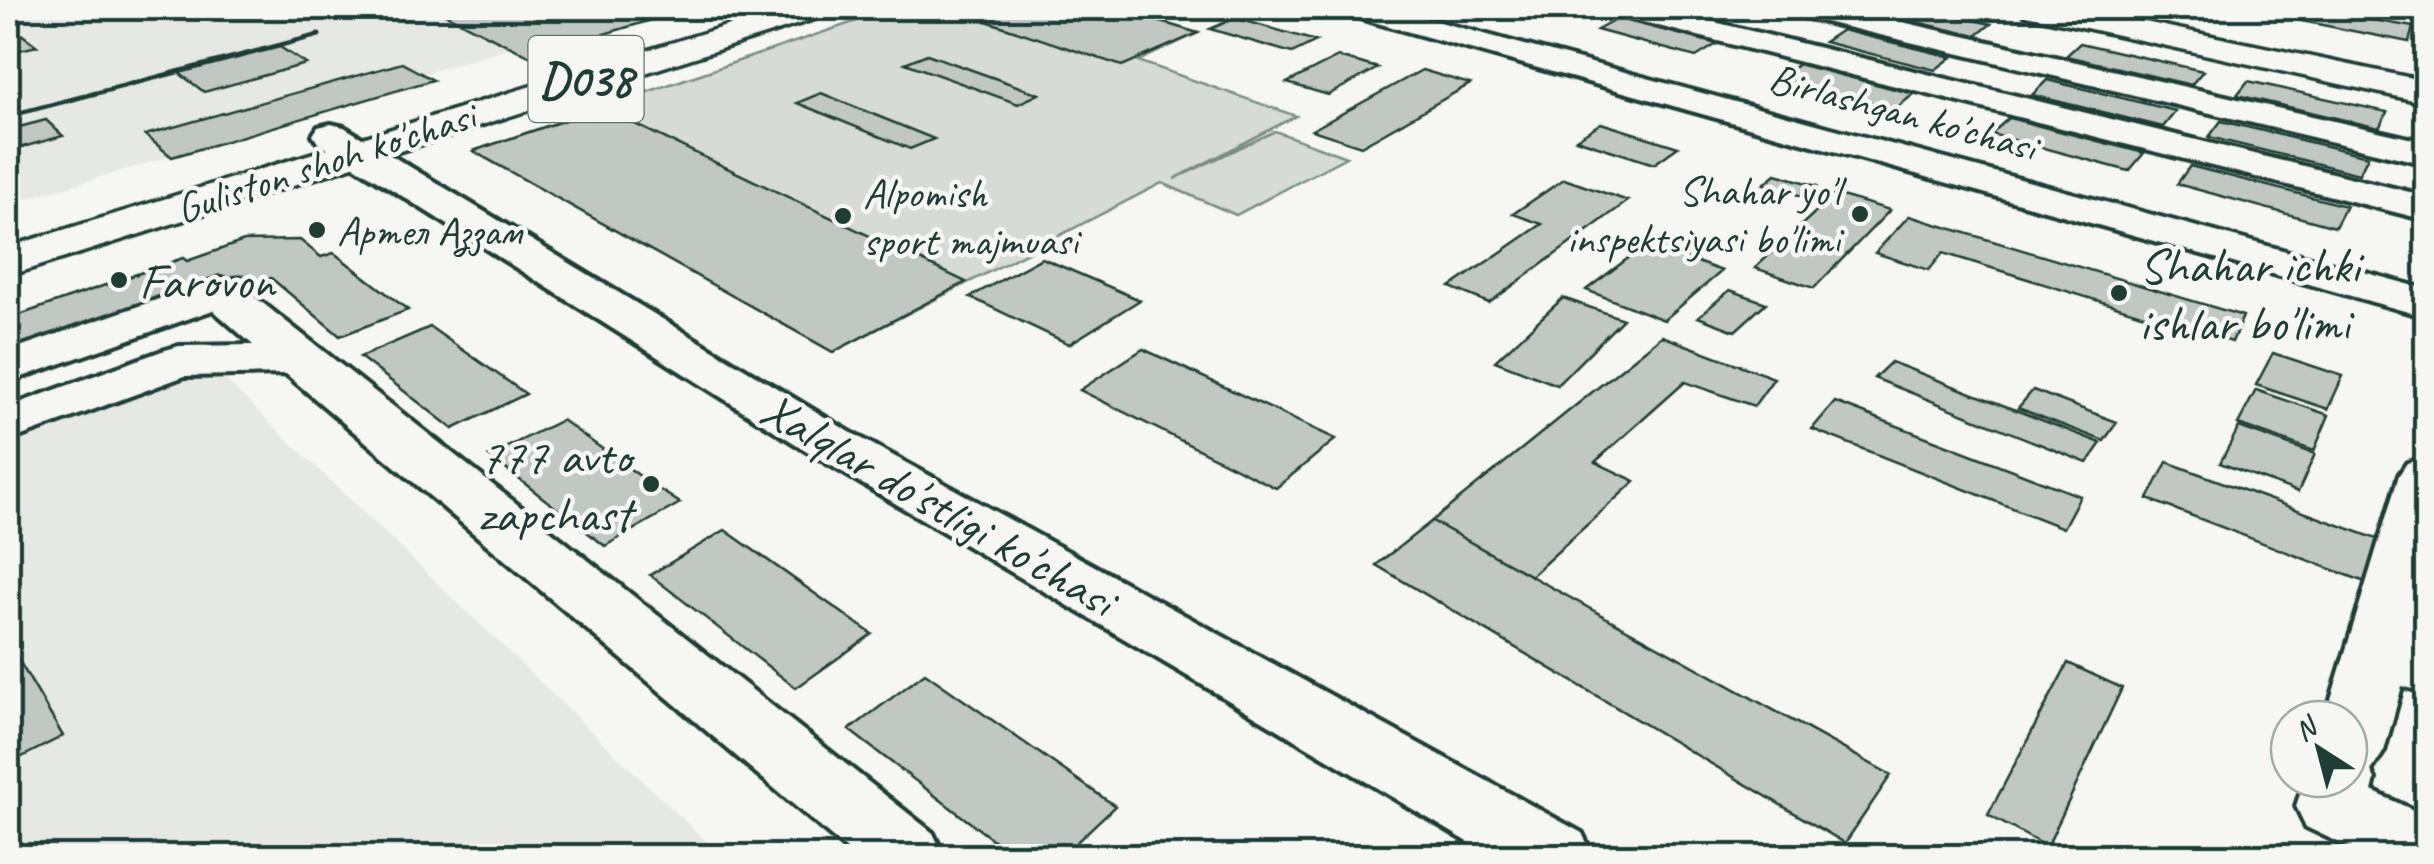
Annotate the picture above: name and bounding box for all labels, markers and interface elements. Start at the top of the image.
road number: D038 [528,36,644,122]
street label: Birlashgan ko'chasi [1763,51,2047,175]
street label: Guliston shoh ko'chasi [169,88,486,236]
place label: Shahar yo'l inspektsiyasi bo'limi [1567,165,1847,266]
place label: Alpomish sport majmuasi [863,167,1083,268]
marker: Shahar yo'l inspektsiyasi bo'limi [1849,203,1871,225]
place label: Артел Аззам [337,205,524,258]
marker: Alpomish sport majmuasi [832,205,854,227]
marker: Артел Аззам [306,219,328,241]
place label: Shahar ichki ishlar bo'limi [2139,234,2365,355]
place label: Farovon [139,250,277,313]
marker: Farovon [108,269,130,291]
marker: Shahar ichki ishlar bo'limi [2108,282,2130,304]
street label: Xalqlar do'stligi ko'chasi [750,377,1131,634]
place label: 777 avto zapchast [479,425,637,546]
marker: 777 avto zapchast [640,473,662,495]
north arrow [2269,699,2369,799]
text: N [2287,707,2326,748]

